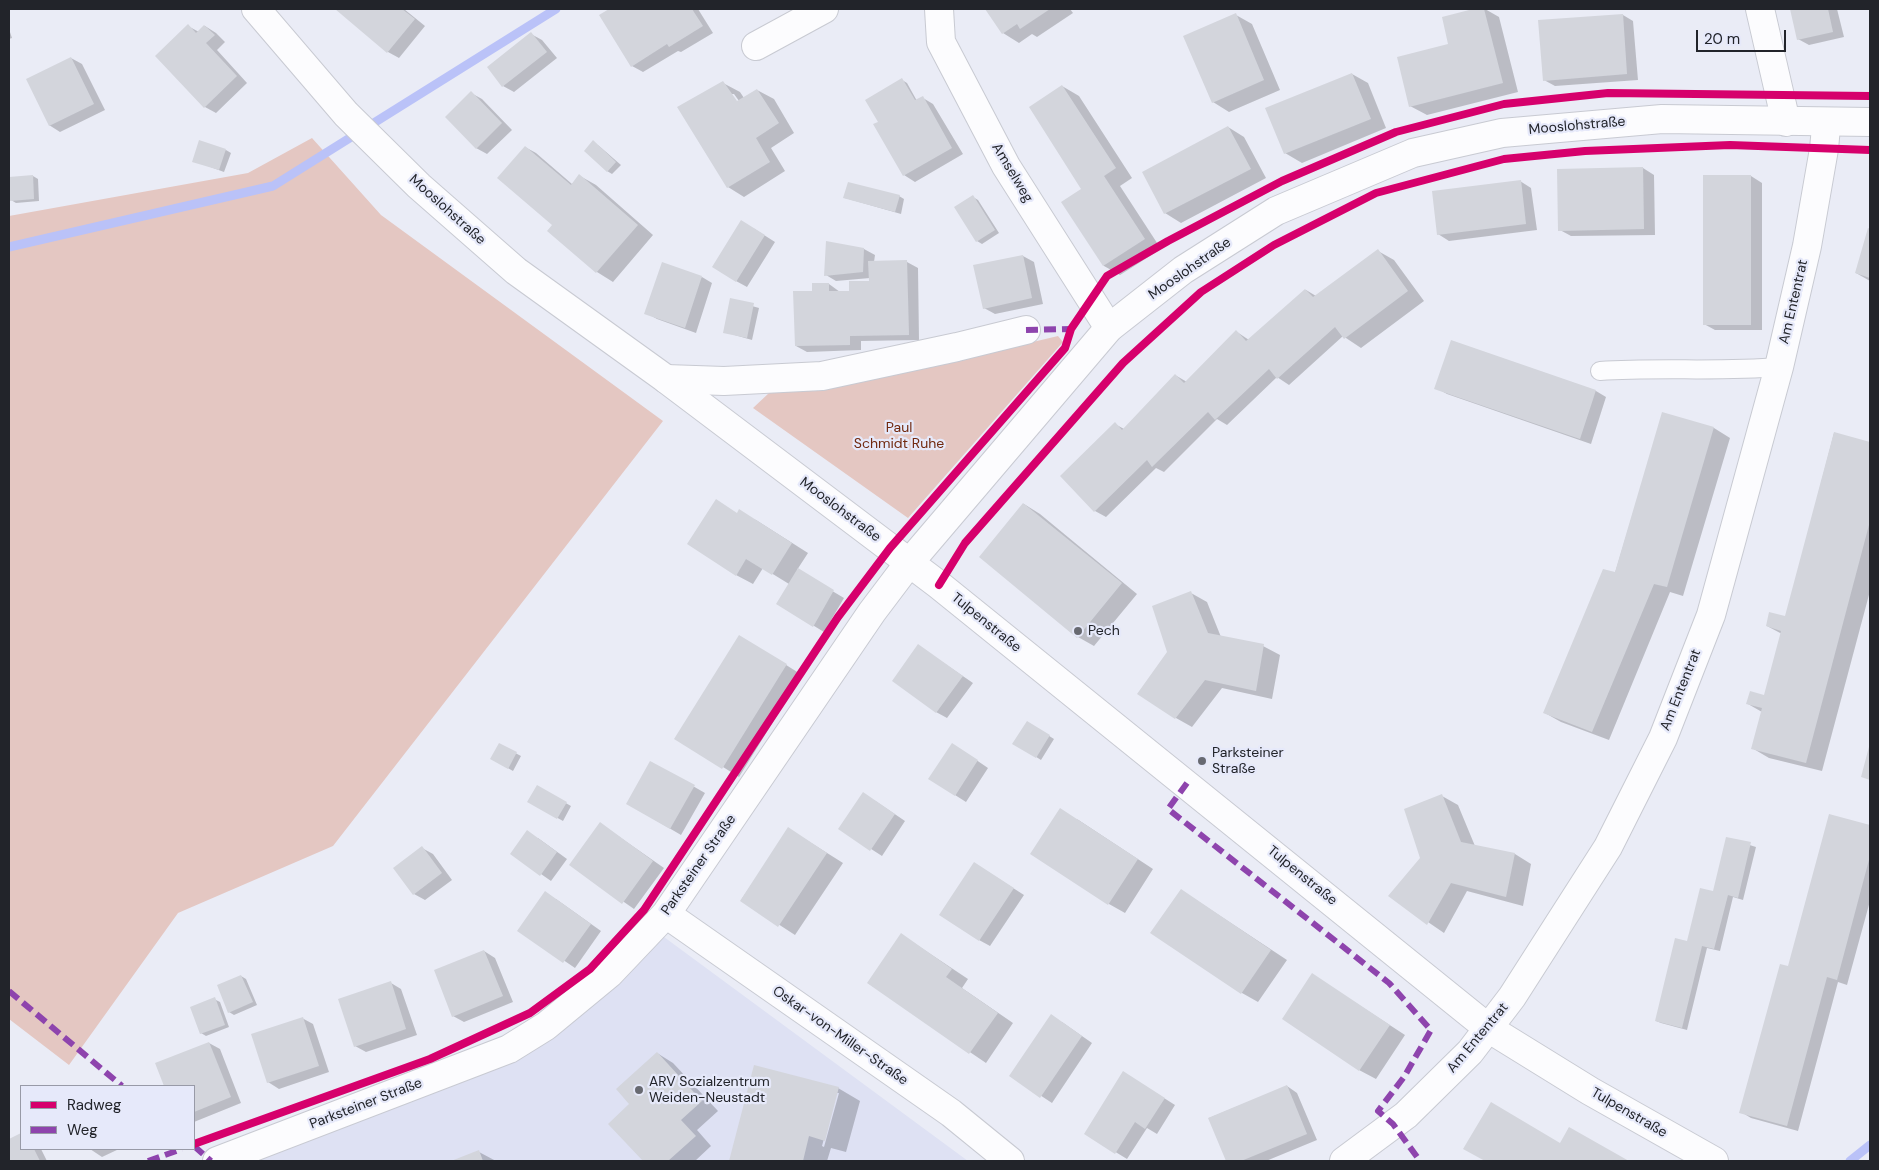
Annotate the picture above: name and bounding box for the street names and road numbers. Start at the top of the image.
street label: Mooslohstraße [1528,113,1626,139]
street label: Amselweg [988,140,1036,206]
street label: Mooslohstraße [405,171,489,249]
street label: Mooslohstraße [1145,234,1235,304]
street label: Am Ententrat [1776,258,1812,346]
street label: Mooslohstraße [796,474,884,546]
street label: Tulpenstraße [948,590,1024,656]
street label: Am Ententrat [1657,647,1705,733]
street label: Parksteiner Straße [658,811,740,919]
street label: Tulpenstraße [1264,843,1340,909]
street label: Oskar-von-Miller-Straße [769,983,911,1089]
street label: Am Ententrat [1444,1000,1512,1076]
street label: Parksteiner Straße [308,1075,424,1133]
street label: Tulpenstraße [1588,1084,1670,1142]

